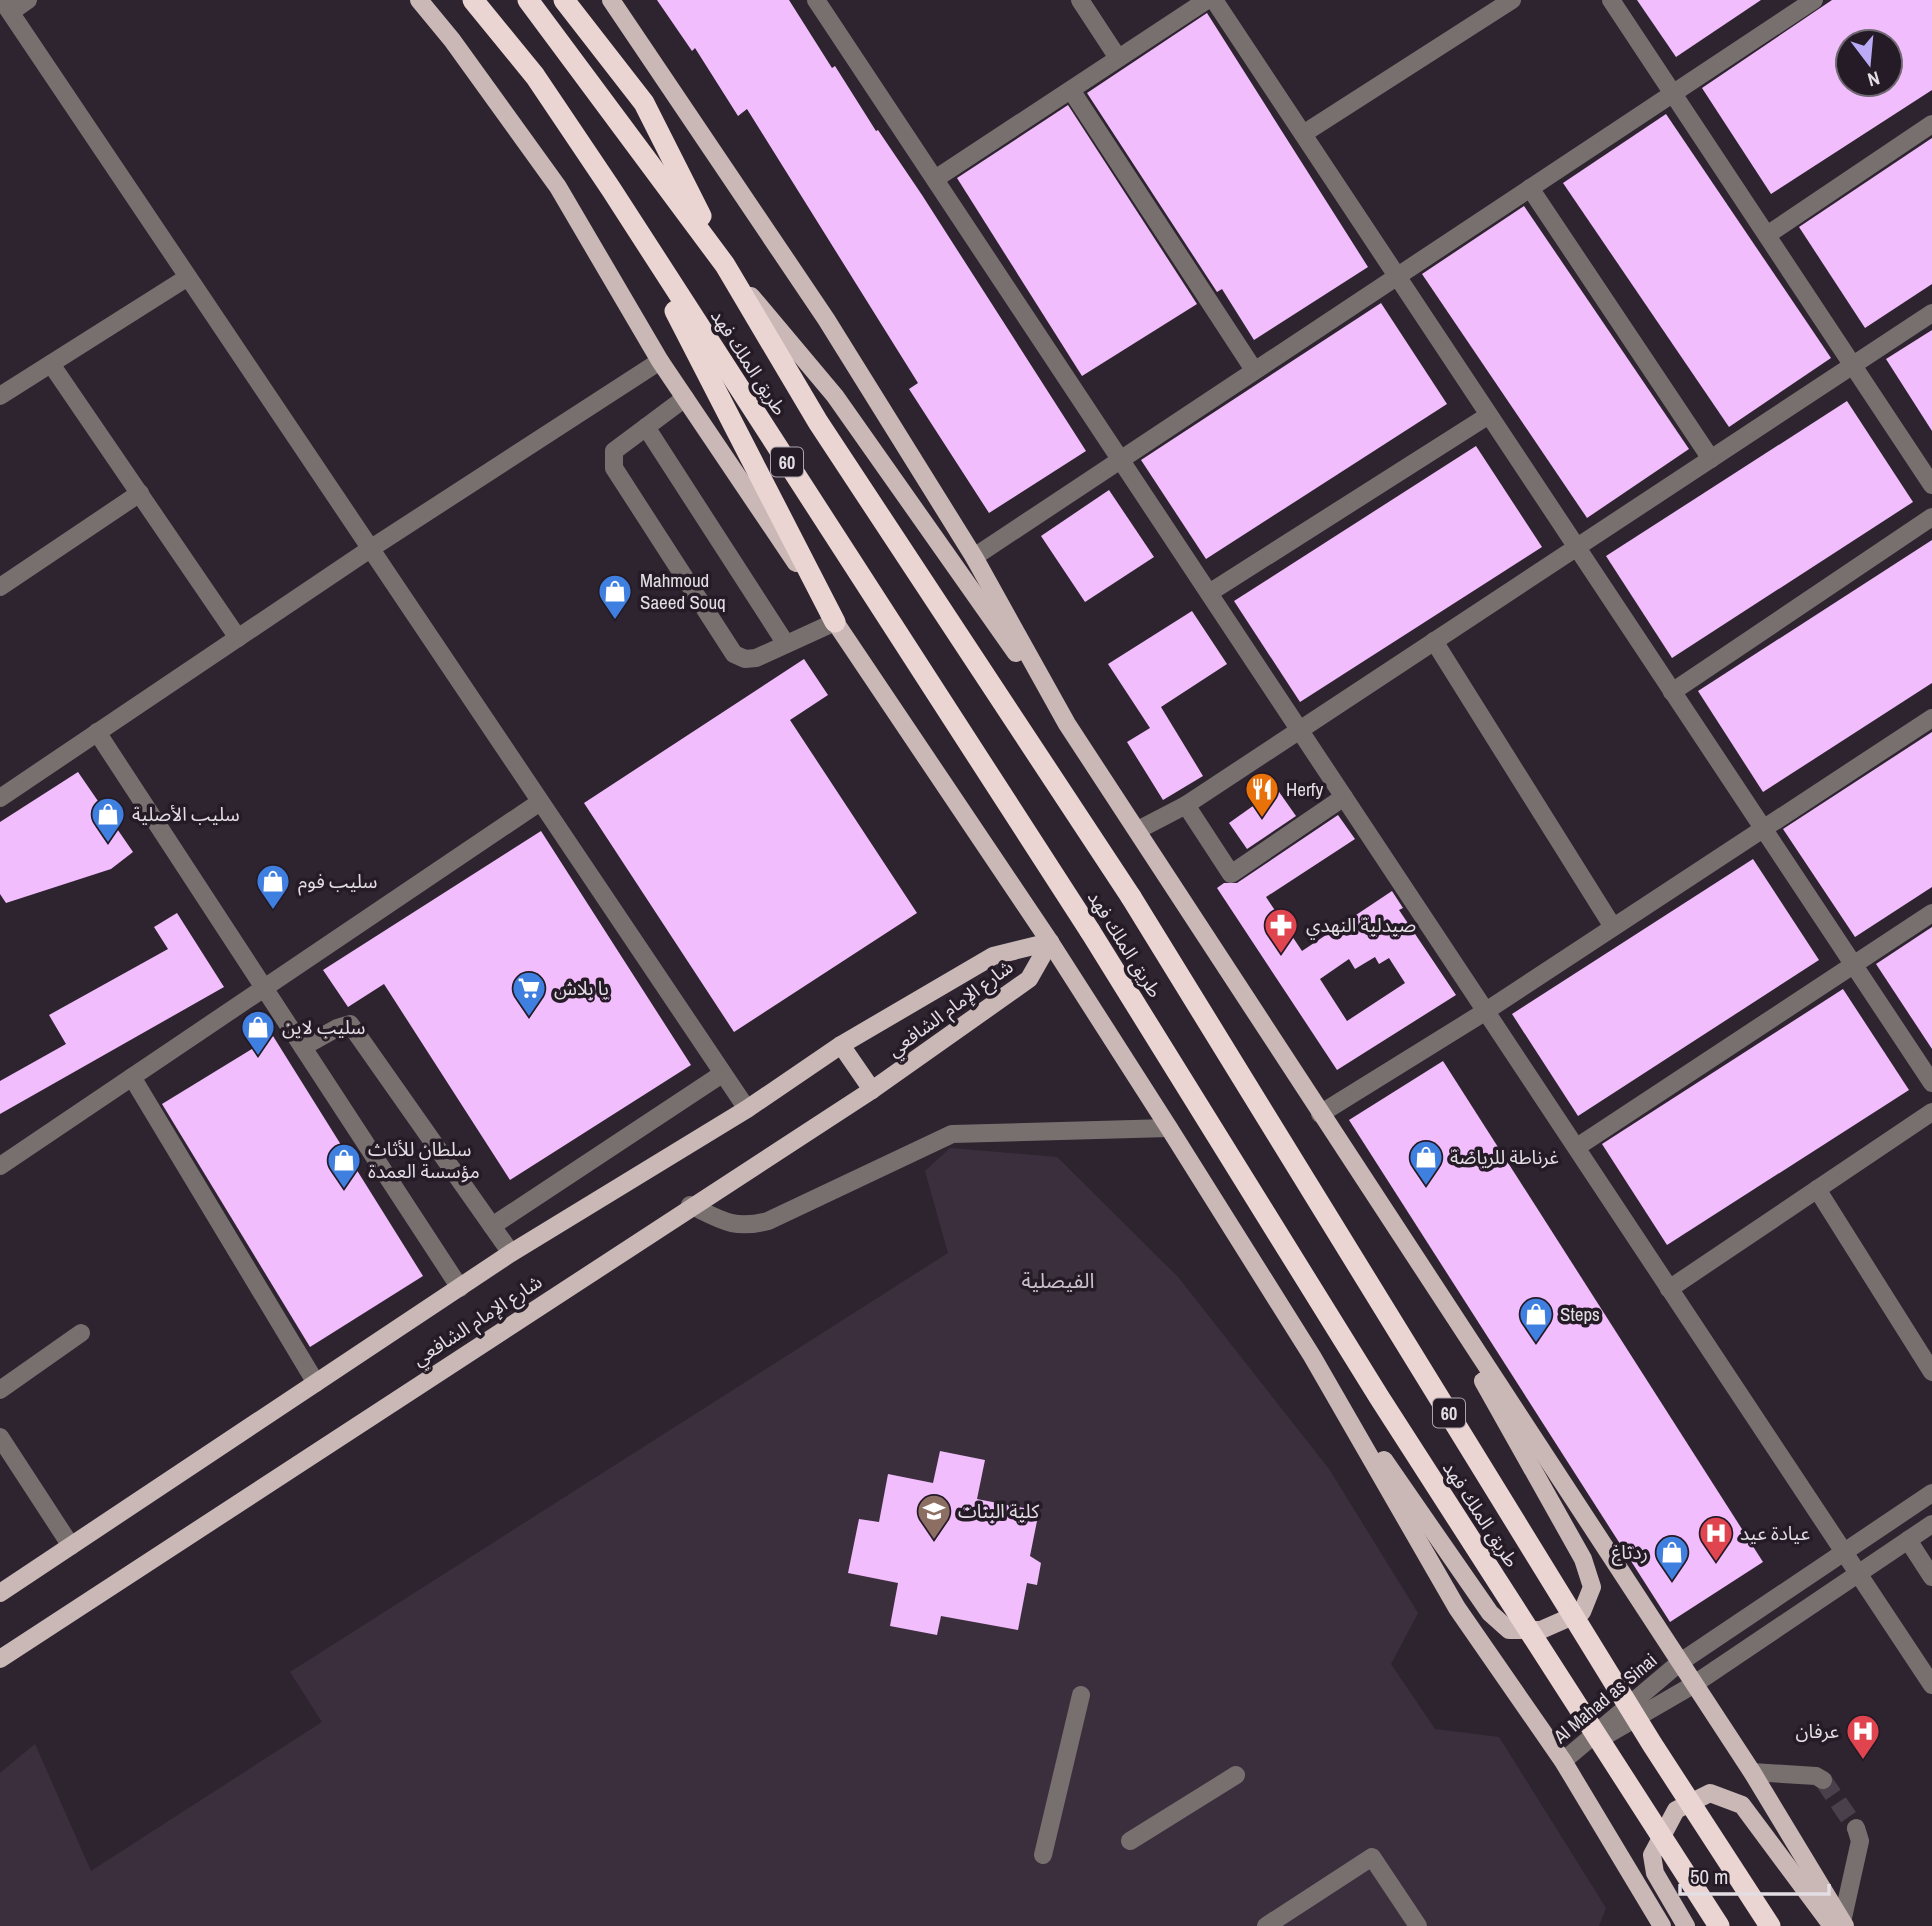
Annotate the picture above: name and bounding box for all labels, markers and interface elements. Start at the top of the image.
north arrow [1834,28,1904,98]
text: N [1865,65,1883,93]
street label: طريق الملك فهد [705,304,793,420]
road number: 60 [771,448,803,476]
place label: Mahmoud Saeed Souq [640,567,726,615]
shop icon: Mahmoud Saeed Souq [596,572,634,621]
restaurant icon: Herfy [1243,770,1281,819]
place label: Herfy [1286,776,1323,802]
shop icon: سليب الأصلية [89,795,127,844]
place label: سليب الأصلية [132,801,240,827]
shop icon: سليب فوم [254,862,292,911]
place label: سليب فوم [298,868,377,896]
street label: طريق الملك فهد [1082,886,1168,1002]
pharmacy icon: صيدلية النهدي [1262,906,1300,955]
place label: صيدلية النهدي [1306,912,1416,940]
street label: شارع الإمام الشافعي [882,954,1020,1064]
supermarket icon: يا بلاش [510,969,548,1018]
place label: يا بلاش [554,975,609,1001]
shop icon: سليب لاين [239,1008,277,1057]
place label: سليب لاين [282,1014,365,1040]
place label: سلطان للأثاث مؤسسة العمدة [368,1136,480,1184]
shop icon: غرناطة للرياضة [1407,1138,1445,1187]
shop icon: سلطان للأثاث مؤسسة العمدة [325,1141,363,1190]
place label: غرناطة للرياضة [1450,1144,1559,1170]
district label: الفيصلية [1022,1266,1094,1295]
street label: شارع الإمام الشافعي [407,1268,548,1374]
shop icon: Steps [1517,1295,1555,1344]
place label: Steps [1560,1301,1600,1327]
road number: 60 [1433,1398,1465,1428]
street label: طريق الملك فهد [1437,1456,1525,1572]
school or university icon: كلية البنات [915,1492,953,1541]
place label: كلية البنات [958,1498,1040,1524]
hospital icon: عيادة عيد [1697,1514,1735,1563]
place label: عيادة عيد [1740,1520,1810,1546]
shop icon: ردتاغ [1653,1533,1691,1582]
place label: ردتاغ [1612,1539,1648,1566]
street label: Al Mahad as Sinai [1547,1647,1662,1750]
hospital icon: عرفان [1844,1712,1882,1761]
place label: عرفان [1795,1718,1839,1744]
scale bar [1680,1853,1829,1897]
text: 50 m [1690,1862,1728,1891]

